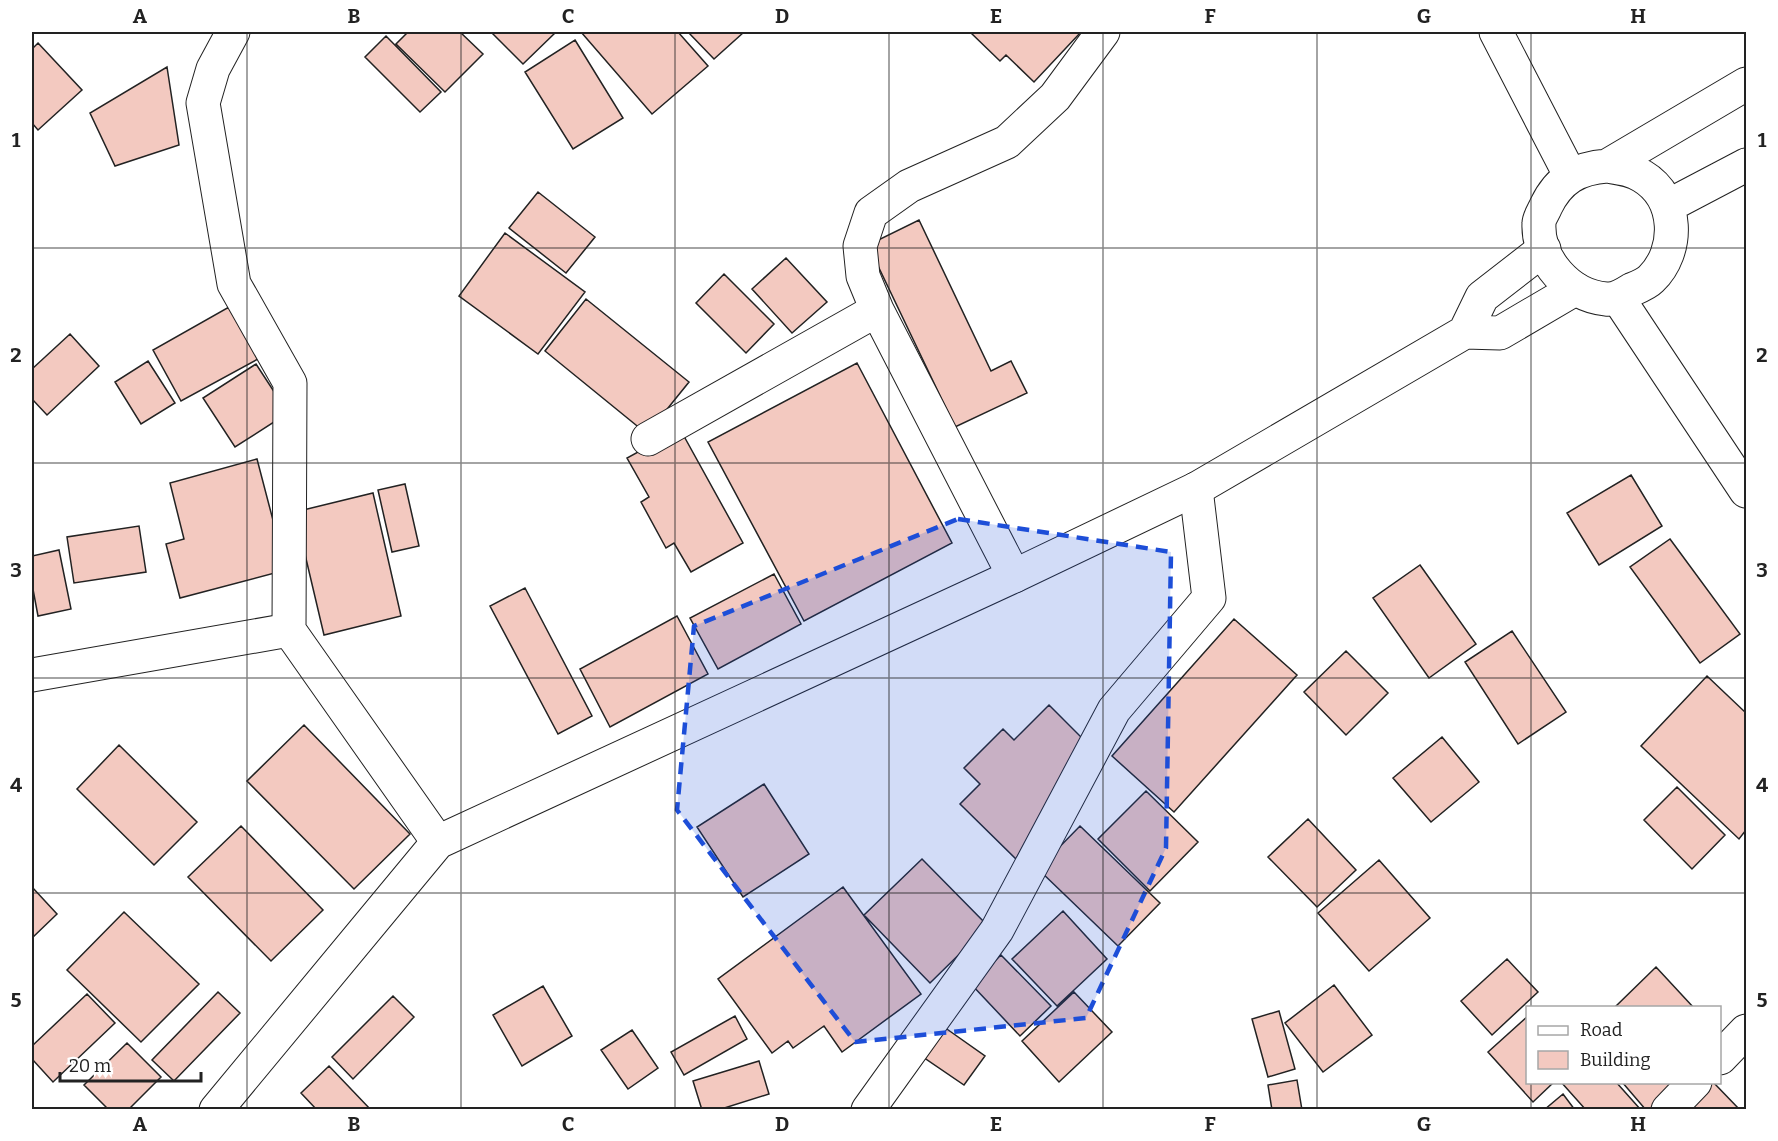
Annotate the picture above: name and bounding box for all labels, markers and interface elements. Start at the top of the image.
text: A [133,4,148,28]
text: B [348,4,361,28]
text: C [562,4,574,28]
text: D [775,4,789,28]
text: E [990,4,1002,28]
text: F [1204,4,1216,28]
text: G [1417,4,1431,28]
text: H [1630,4,1646,28]
text: 1 [12,128,21,152]
text: 1 [1758,128,1767,152]
text: 2 [10,343,22,367]
text: 2 [1756,343,1768,367]
text: 3 [10,558,22,582]
text: 3 [1756,558,1768,582]
text: 4 [10,773,22,797]
text: 4 [1756,773,1768,797]
text: 5 [11,988,22,1012]
text: 5 [1757,988,1768,1012]
legend [1526,1006,1721,1084]
text: Road [1580,1019,1623,1041]
scale bar [60,1045,201,1083]
text: Building [1580,1049,1651,1071]
text: 20 m [69,1055,111,1077]
text: A [133,1112,148,1136]
text: B [348,1112,361,1136]
text: C [562,1112,574,1136]
text: D [775,1112,789,1136]
text: E [990,1112,1002,1136]
text: F [1204,1112,1216,1136]
text: G [1417,1112,1431,1136]
text: H [1630,1112,1646,1136]

